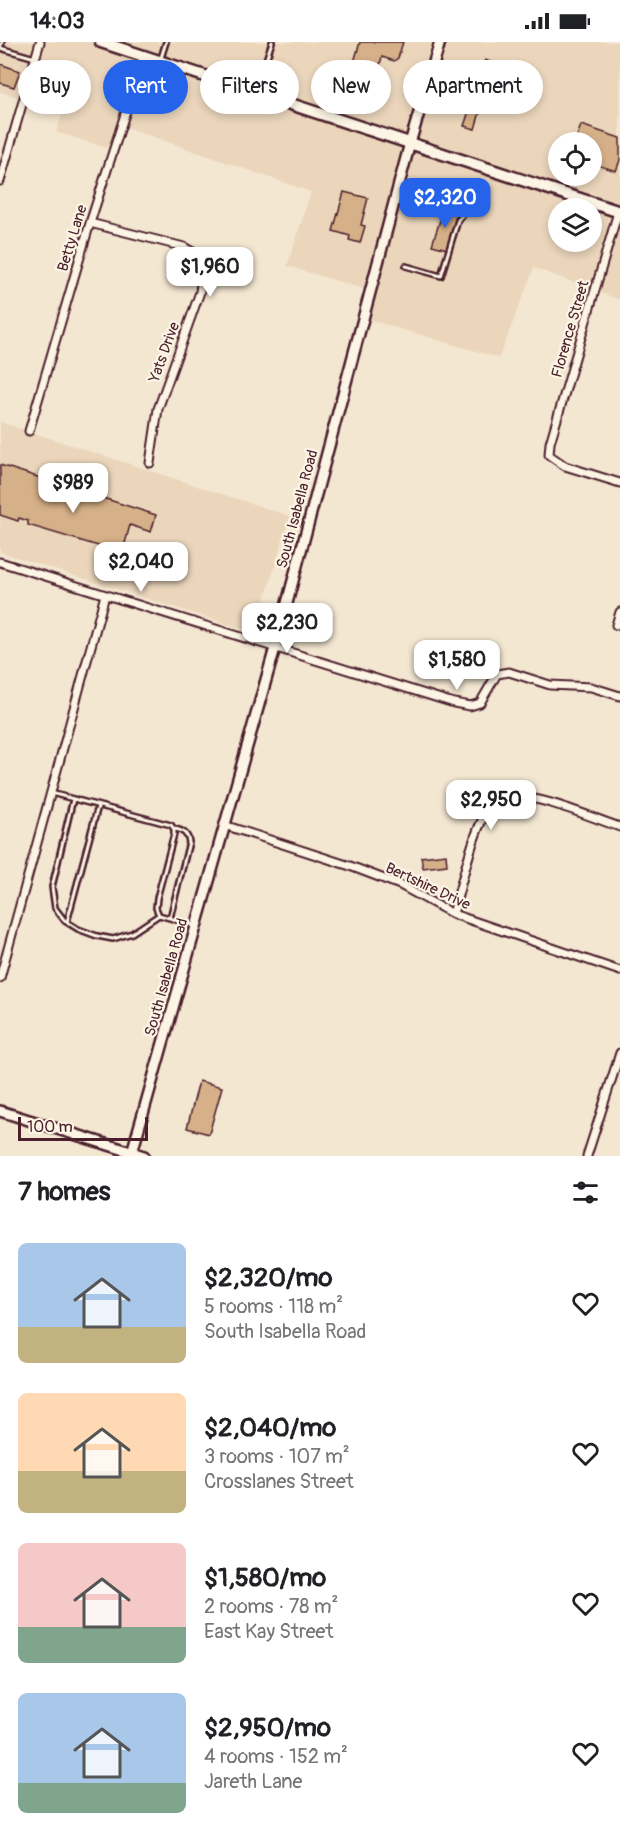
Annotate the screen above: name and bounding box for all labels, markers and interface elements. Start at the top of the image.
text: 14:03 [30,7,85,35]
chip: Buy [18,60,91,114]
chip: Rent [103,60,188,114]
chip: Filters [200,60,299,114]
chip: New [311,60,391,114]
chip: Apartment [403,60,543,114]
map controls [548,132,602,252]
button: locate [548,132,602,186]
pin: $2,320 [396,178,494,229]
text: $2,320 [413,185,477,210]
button: layers [548,198,602,252]
street label: Betty Lane [53,202,92,274]
pin: $1,960 [161,247,259,298]
text: $1,960 [180,254,240,279]
street label: Florence Street [548,277,594,380]
street label: Yats Drive [144,319,184,386]
street label: South Isabella Road [273,448,322,570]
pin: $989 [37,463,109,514]
text: $989 [52,470,94,495]
pin: $2,040 [92,542,190,593]
text: $2,040 [108,549,174,574]
pin: $2,230 [238,603,336,654]
text: $2,230 [256,610,318,635]
pin: $1,580 [408,640,506,691]
text: $1,580 [428,647,486,672]
pin: $2,950 [442,780,540,831]
text: $2,950 [460,787,522,812]
street label: Bertshire Drive [382,858,474,915]
street label: South Isabella Road [141,916,192,1038]
scale bar [18,1114,148,1142]
text: 100 m [27,1117,73,1137]
text: 7 homes [18,1176,110,1208]
icon: filters [569,1176,602,1209]
text: $2,320/mo [204,1262,332,1294]
icon: home [66,1267,138,1339]
icon: heart [569,1287,602,1320]
text: 5 rooms · 118 m² [204,1294,343,1319]
text: South Isabella Road [204,1319,366,1344]
text: $2,040/mo [204,1412,336,1444]
icon: home [66,1417,138,1489]
icon: heart [569,1437,602,1470]
text: 3 rooms · 107 m² [204,1444,350,1469]
text: Crosslanes Street [204,1469,354,1494]
text: $1,580/mo [204,1562,326,1594]
icon: home [66,1567,138,1639]
icon: heart [569,1587,602,1620]
text: 2 rooms · 78 m² [204,1594,338,1619]
text: East Kay Street [204,1619,334,1644]
text: $2,950/mo [204,1712,331,1744]
icon: home [66,1717,138,1789]
icon: heart [569,1737,602,1770]
text: 4 rooms · 152 m² [204,1744,348,1769]
text: Jareth Lane [204,1769,302,1794]

